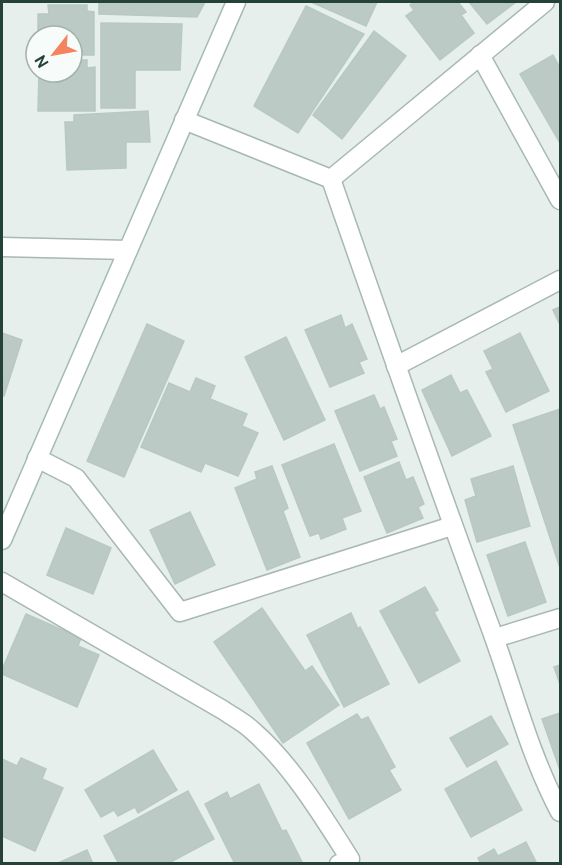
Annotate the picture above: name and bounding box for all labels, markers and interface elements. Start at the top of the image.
north arrow [24,24,84,84]
text: N [31,52,53,71]

